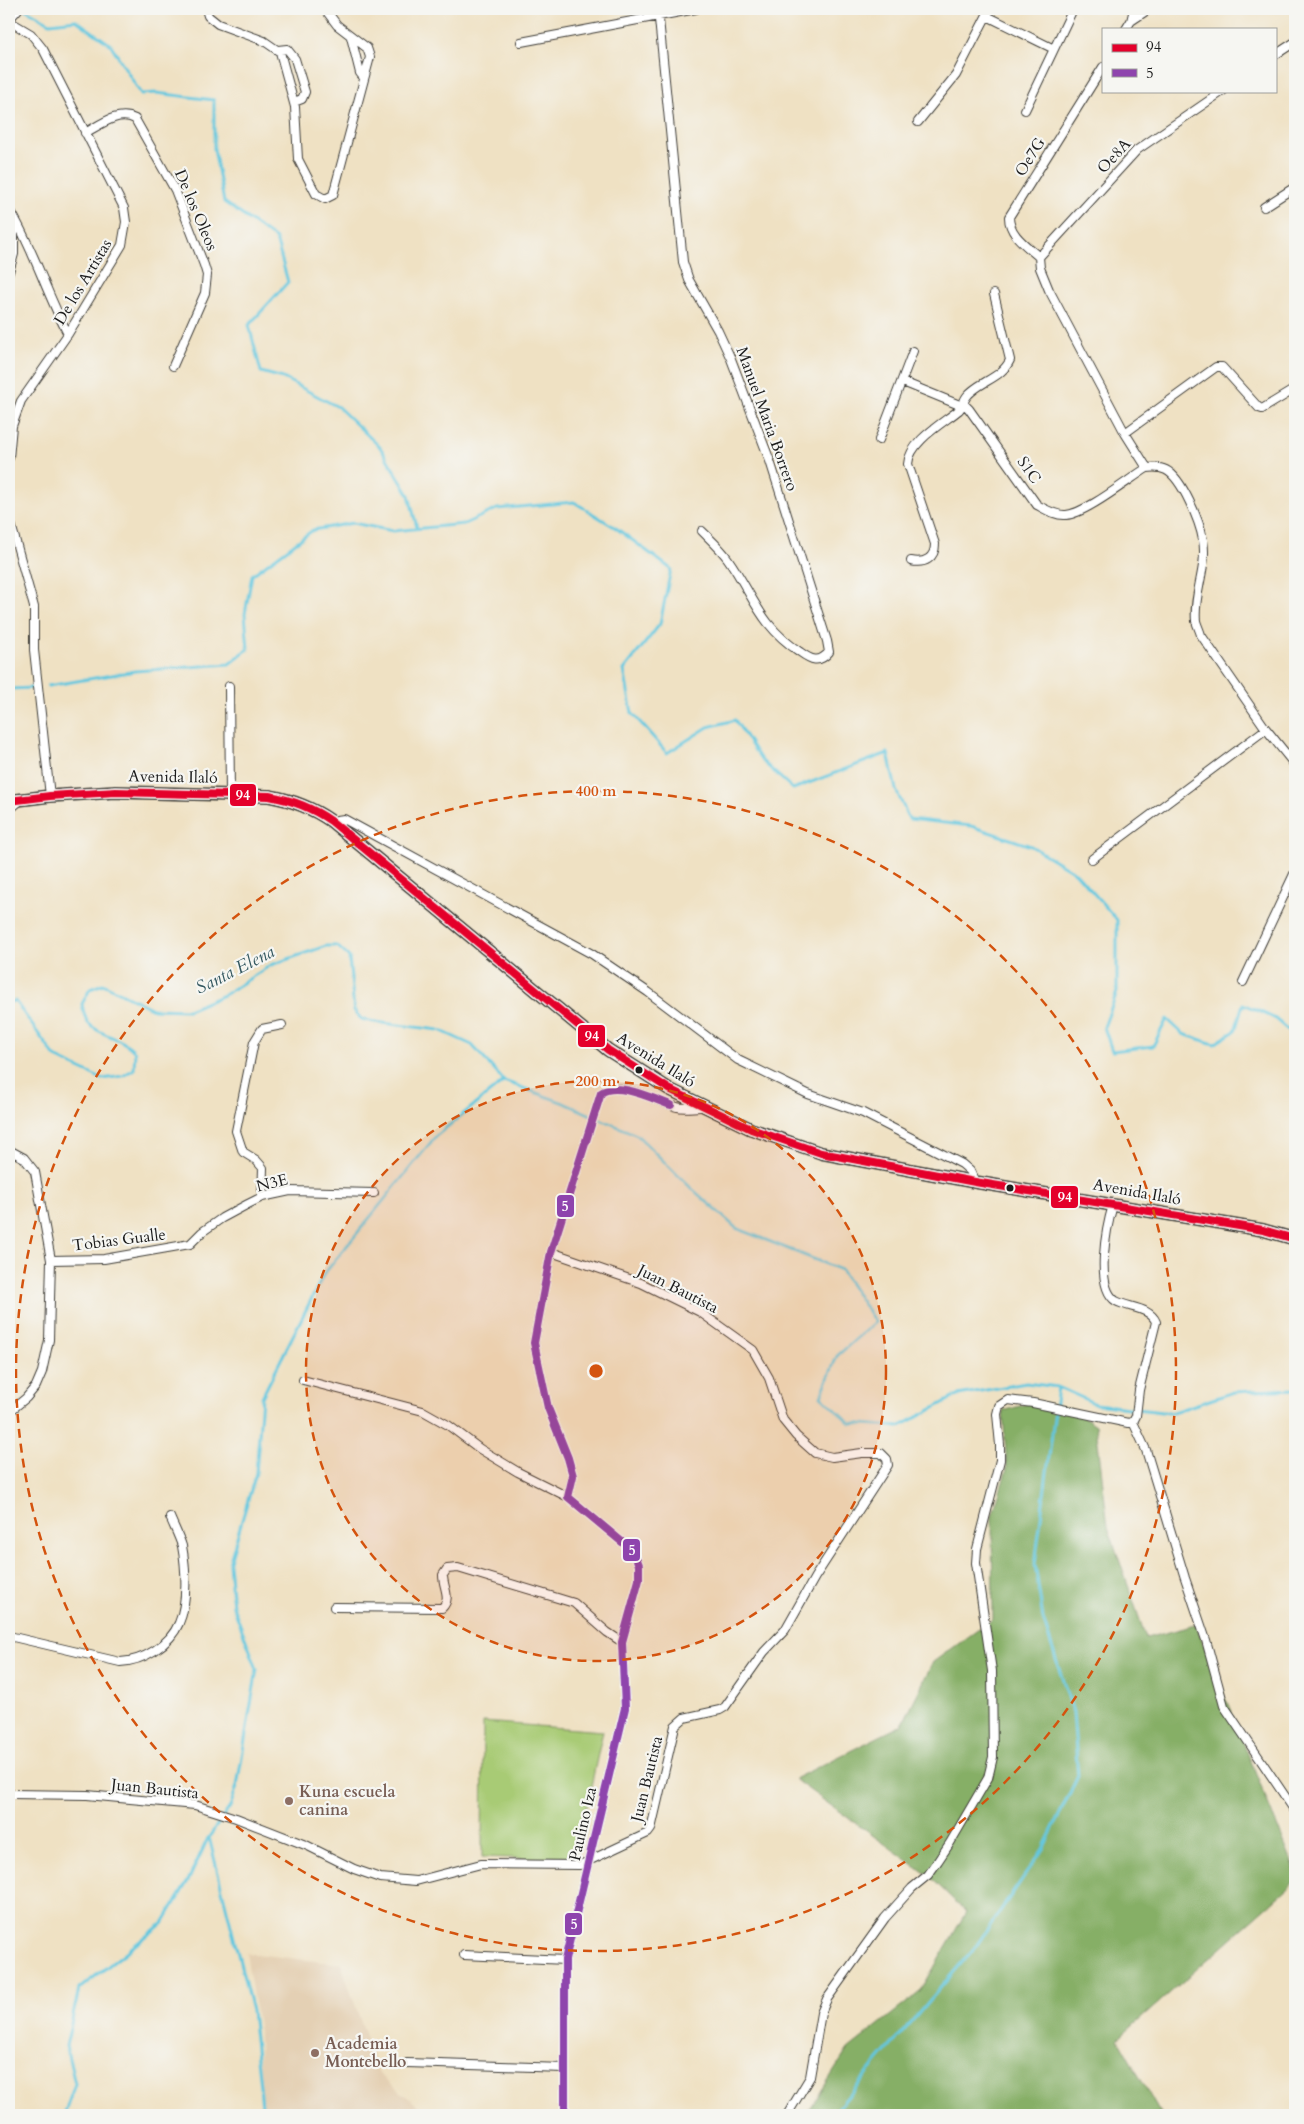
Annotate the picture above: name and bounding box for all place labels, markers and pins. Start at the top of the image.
unlabelled marker [634,1065,644,1075]
unlabelled marker [1005,1183,1015,1193]
centre of rings [587,1362,605,1380]
place label: Kuna escuela canina [299,1781,395,1821]
marker: Kuna escuela canina [283,1795,295,1807]
place label: Academia Montebello [325,2033,406,2073]
marker: Academia Montebello [309,2047,321,2059]

